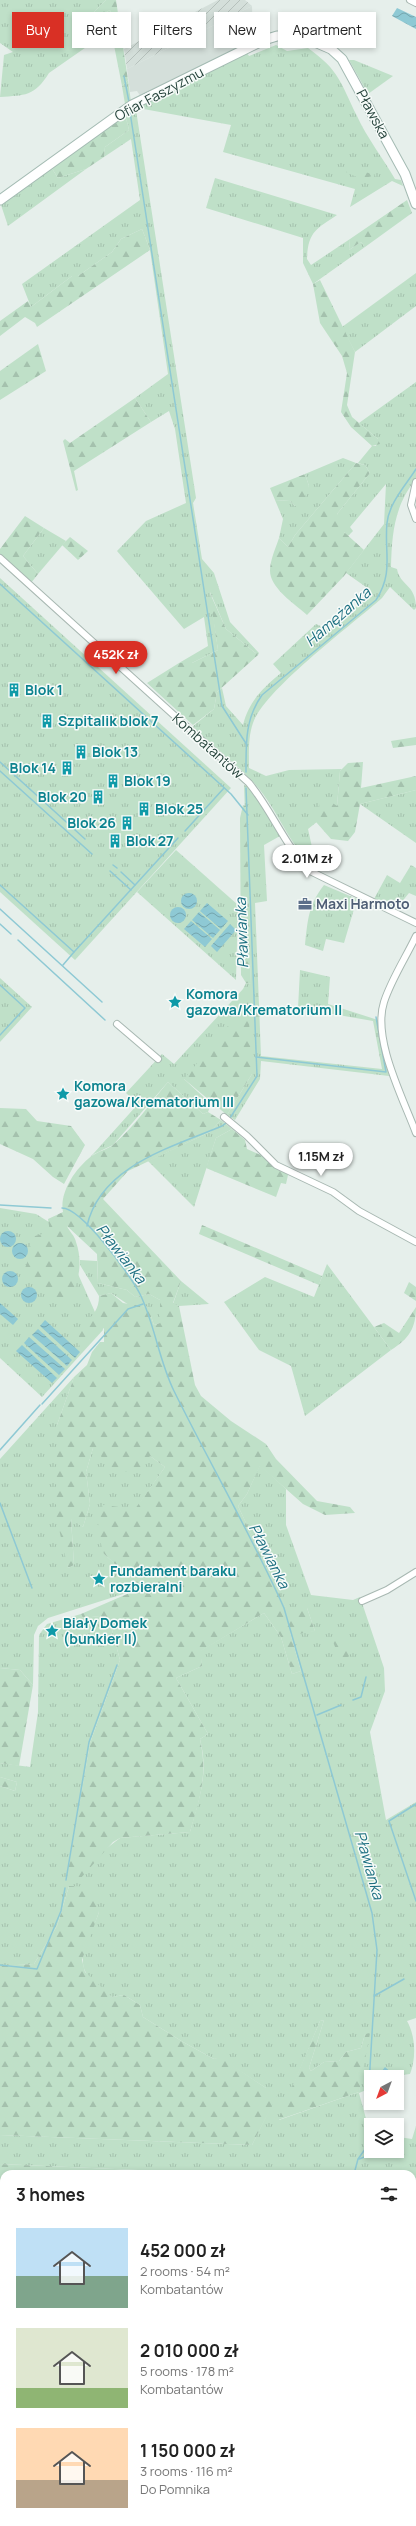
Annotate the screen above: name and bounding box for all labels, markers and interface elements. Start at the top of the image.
chip: Buy [12,12,64,48]
chip: Rent [72,12,131,48]
chip: Filters [139,12,206,48]
chip: New [214,12,270,48]
chip: Apartment [278,12,376,48]
street label: Ofiar Faszyzmu [111,62,207,125]
street label: Pławska [353,86,394,142]
water label: Hamężanka [300,582,375,651]
pin: 452K zł [79,641,153,675]
text: 452K zł [93,645,139,663]
place label: Blok 1 [25,680,63,699]
building icon: Blok 1 [6,682,22,698]
street label: Kombatantów [169,709,248,783]
place label: Szpitalik blok 7 [58,711,159,730]
building icon: Szpitalik blok 7 [39,713,55,729]
place label: Blok 13 [92,742,138,761]
building icon: Blok 13 [73,744,89,760]
place label: Blok 14 [10,758,56,777]
building icon: Blok 14 [59,760,75,776]
place label: Blok 19 [124,771,171,790]
building icon: Blok 19 [105,773,121,789]
place label: Blok 20 [38,787,87,806]
building icon: Blok 20 [90,789,106,805]
place label: Blok 25 [155,799,203,818]
building icon: Blok 25 [136,801,152,817]
place label: Blok 26 [67,813,116,832]
building icon: Blok 26 [119,815,135,831]
place label: Blok 27 [126,831,174,850]
building icon: Blok 27 [107,833,123,849]
pin: 2.01M zł [266,845,348,879]
text: 2.01M zł [281,849,333,867]
place label: Maxi Harmoto [316,894,410,913]
office icon: Maxi Harmoto [297,896,313,912]
water label: Pławianka [230,897,253,969]
place label: Komora gazowa/Krematorium II [186,984,342,1019]
place icon: Komora gazowa/Krematorium II [167,994,183,1010]
place label: Komora gazowa/Krematorium III [74,1076,234,1111]
place icon: Komora gazowa/Krematorium III [55,1086,71,1102]
pin: 1.15M zł [280,1143,362,1177]
text: 1.15M zł [298,1147,344,1165]
water label: Pławianka [91,1219,152,1288]
water label: Pławianka [244,1520,295,1592]
place label: Fundament baraku rozbieralni [110,1561,236,1596]
place icon: Fundament baraku rozbieralni [91,1571,107,1587]
place label: Biały Domek (bunkier II) [63,1613,147,1648]
place icon: Biały Domek (bunkier II) [44,1623,60,1639]
water label: Pławianka [350,1828,389,1902]
north arrow [364,2070,404,2110]
map controls [364,2070,404,2158]
button: layers [364,2118,404,2158]
text: 3 homes [16,2183,85,2206]
icon: filters [378,2183,400,2205]
text: 452 000 zł [140,2239,226,2262]
icon: home [48,2244,96,2292]
text: 2 rooms · 54 m² [140,2262,230,2280]
text: Kombatantów [140,2280,223,2298]
text: 2 010 000 zł [140,2339,239,2362]
icon: home [48,2344,96,2392]
text: 5 rooms · 178 m² [140,2362,234,2380]
text: Kombatantów [140,2380,223,2398]
text: 1 150 000 zł [140,2439,235,2462]
icon: home [48,2444,96,2492]
text: 3 rooms · 116 m² [140,2462,233,2480]
text: Do Pomnika [140,2480,210,2498]

